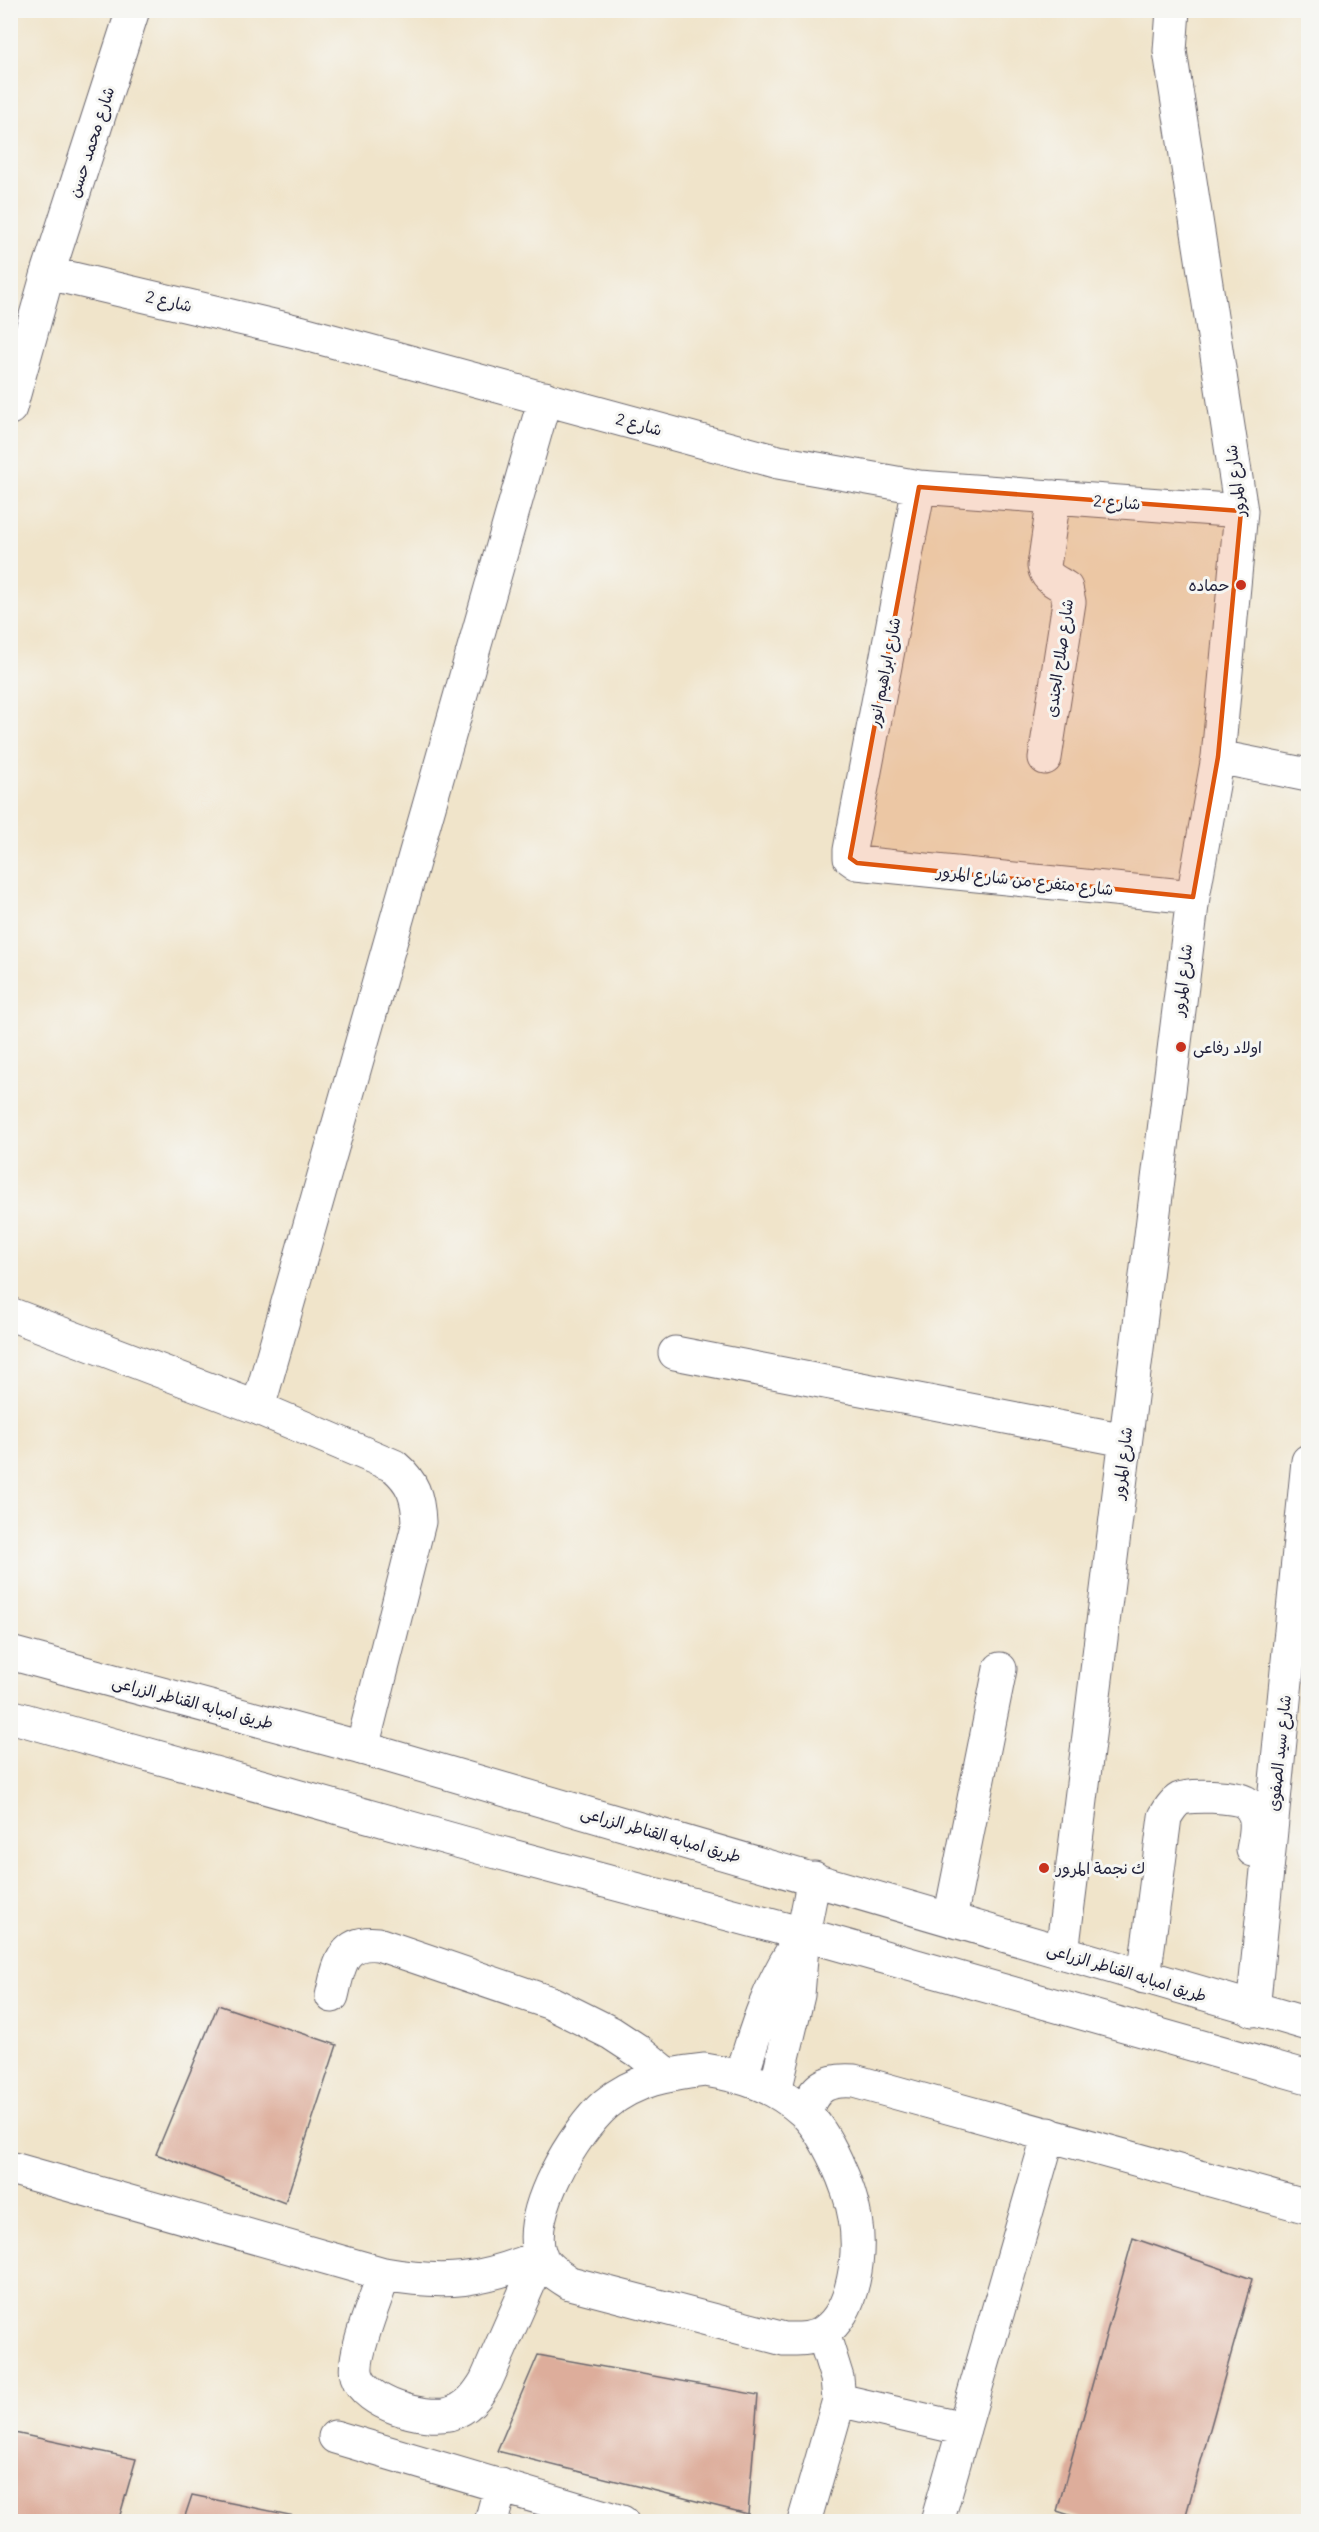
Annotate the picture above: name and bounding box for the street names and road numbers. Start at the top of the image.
street label: شارع محمد حسن [64,84,120,201]
street label: شارع 2 [143,286,194,318]
street label: شارع 2 [613,408,664,442]
street label: شارع المرور [1221,444,1252,520]
street label: شارع 2 [1093,490,1141,516]
street label: شارع صلاح الجندى [1041,597,1079,719]
street label: شارع ابراهيم انور [863,616,907,730]
street label: شارع متفرع من شارع المرور [933,861,1115,901]
street label: شارع المرور [1167,943,1198,1019]
street label: شارع المرور [1107,1426,1138,1502]
street label: طريق امبابه القناطر الزراعى [110,1671,276,1734]
street label: شارع سيد الصفوى [1263,1694,1297,1812]
street label: طريق امبابه القناطر الزراعى [578,1802,743,1867]
street label: طريق امبابه القناطر الزراعى [1044,1938,1209,2007]

